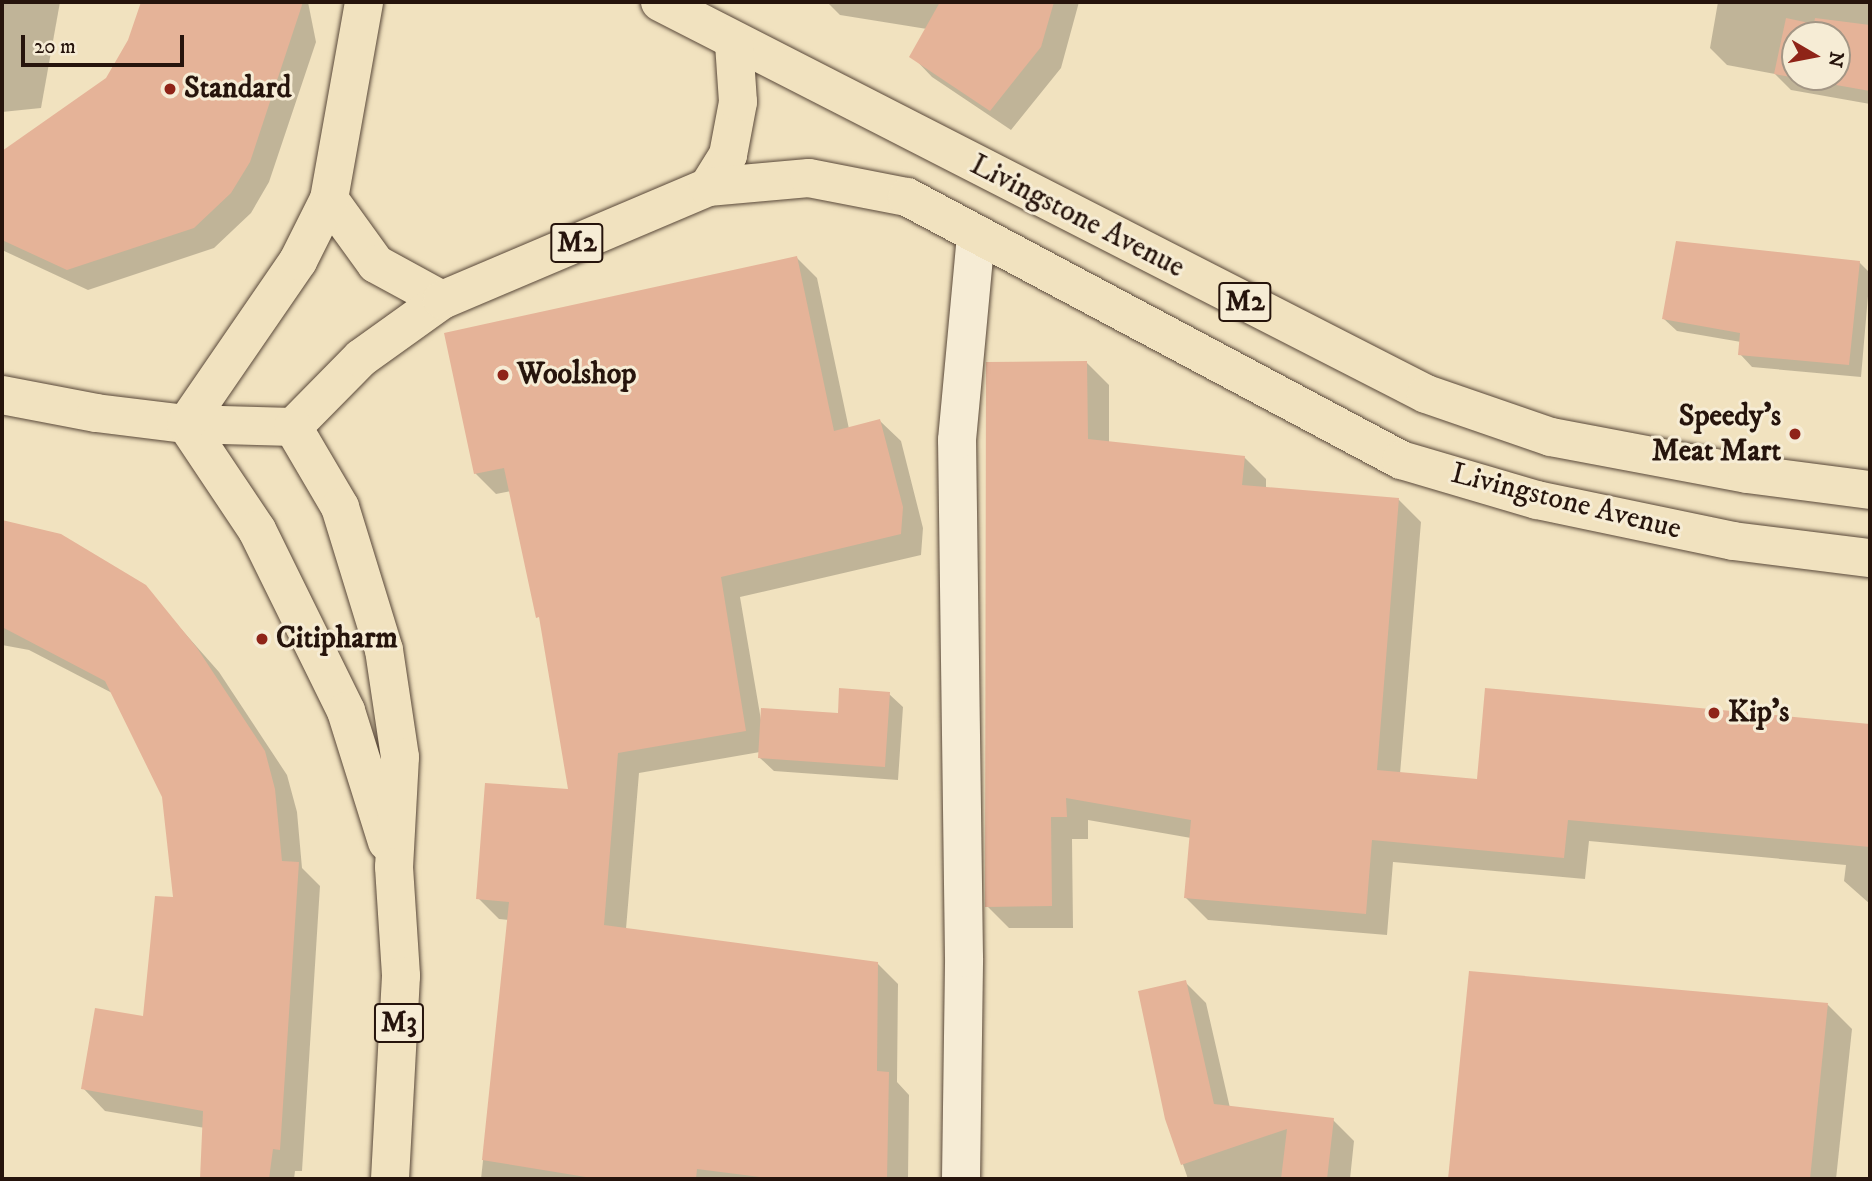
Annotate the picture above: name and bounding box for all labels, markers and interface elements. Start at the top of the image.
scale bar [24,21,187,65]
north arrow [1781,21,1851,91]
text: 20 m [34,34,76,60]
text: N [1823,50,1848,69]
place label: Standard [184,71,291,107]
marker: Standard [162,81,178,97]
street label: Livingstone Avenue [964,147,1190,287]
road number: M2 [549,218,605,268]
road number: M2 [1217,278,1273,326]
place label: Woolshop [517,357,636,393]
marker: Woolshop [495,367,511,383]
place label: Speedy's Meat Mart [1652,399,1781,470]
marker: Speedy's Meat Mart [1787,426,1803,442]
street label: Livingstone Avenue [1447,456,1685,548]
place label: Citipharm [276,621,398,657]
marker: Citipharm [254,631,270,647]
place label: Kip’s [1728,695,1789,731]
marker: Kip’s [1706,705,1722,721]
road number: M3 [373,998,425,1048]

